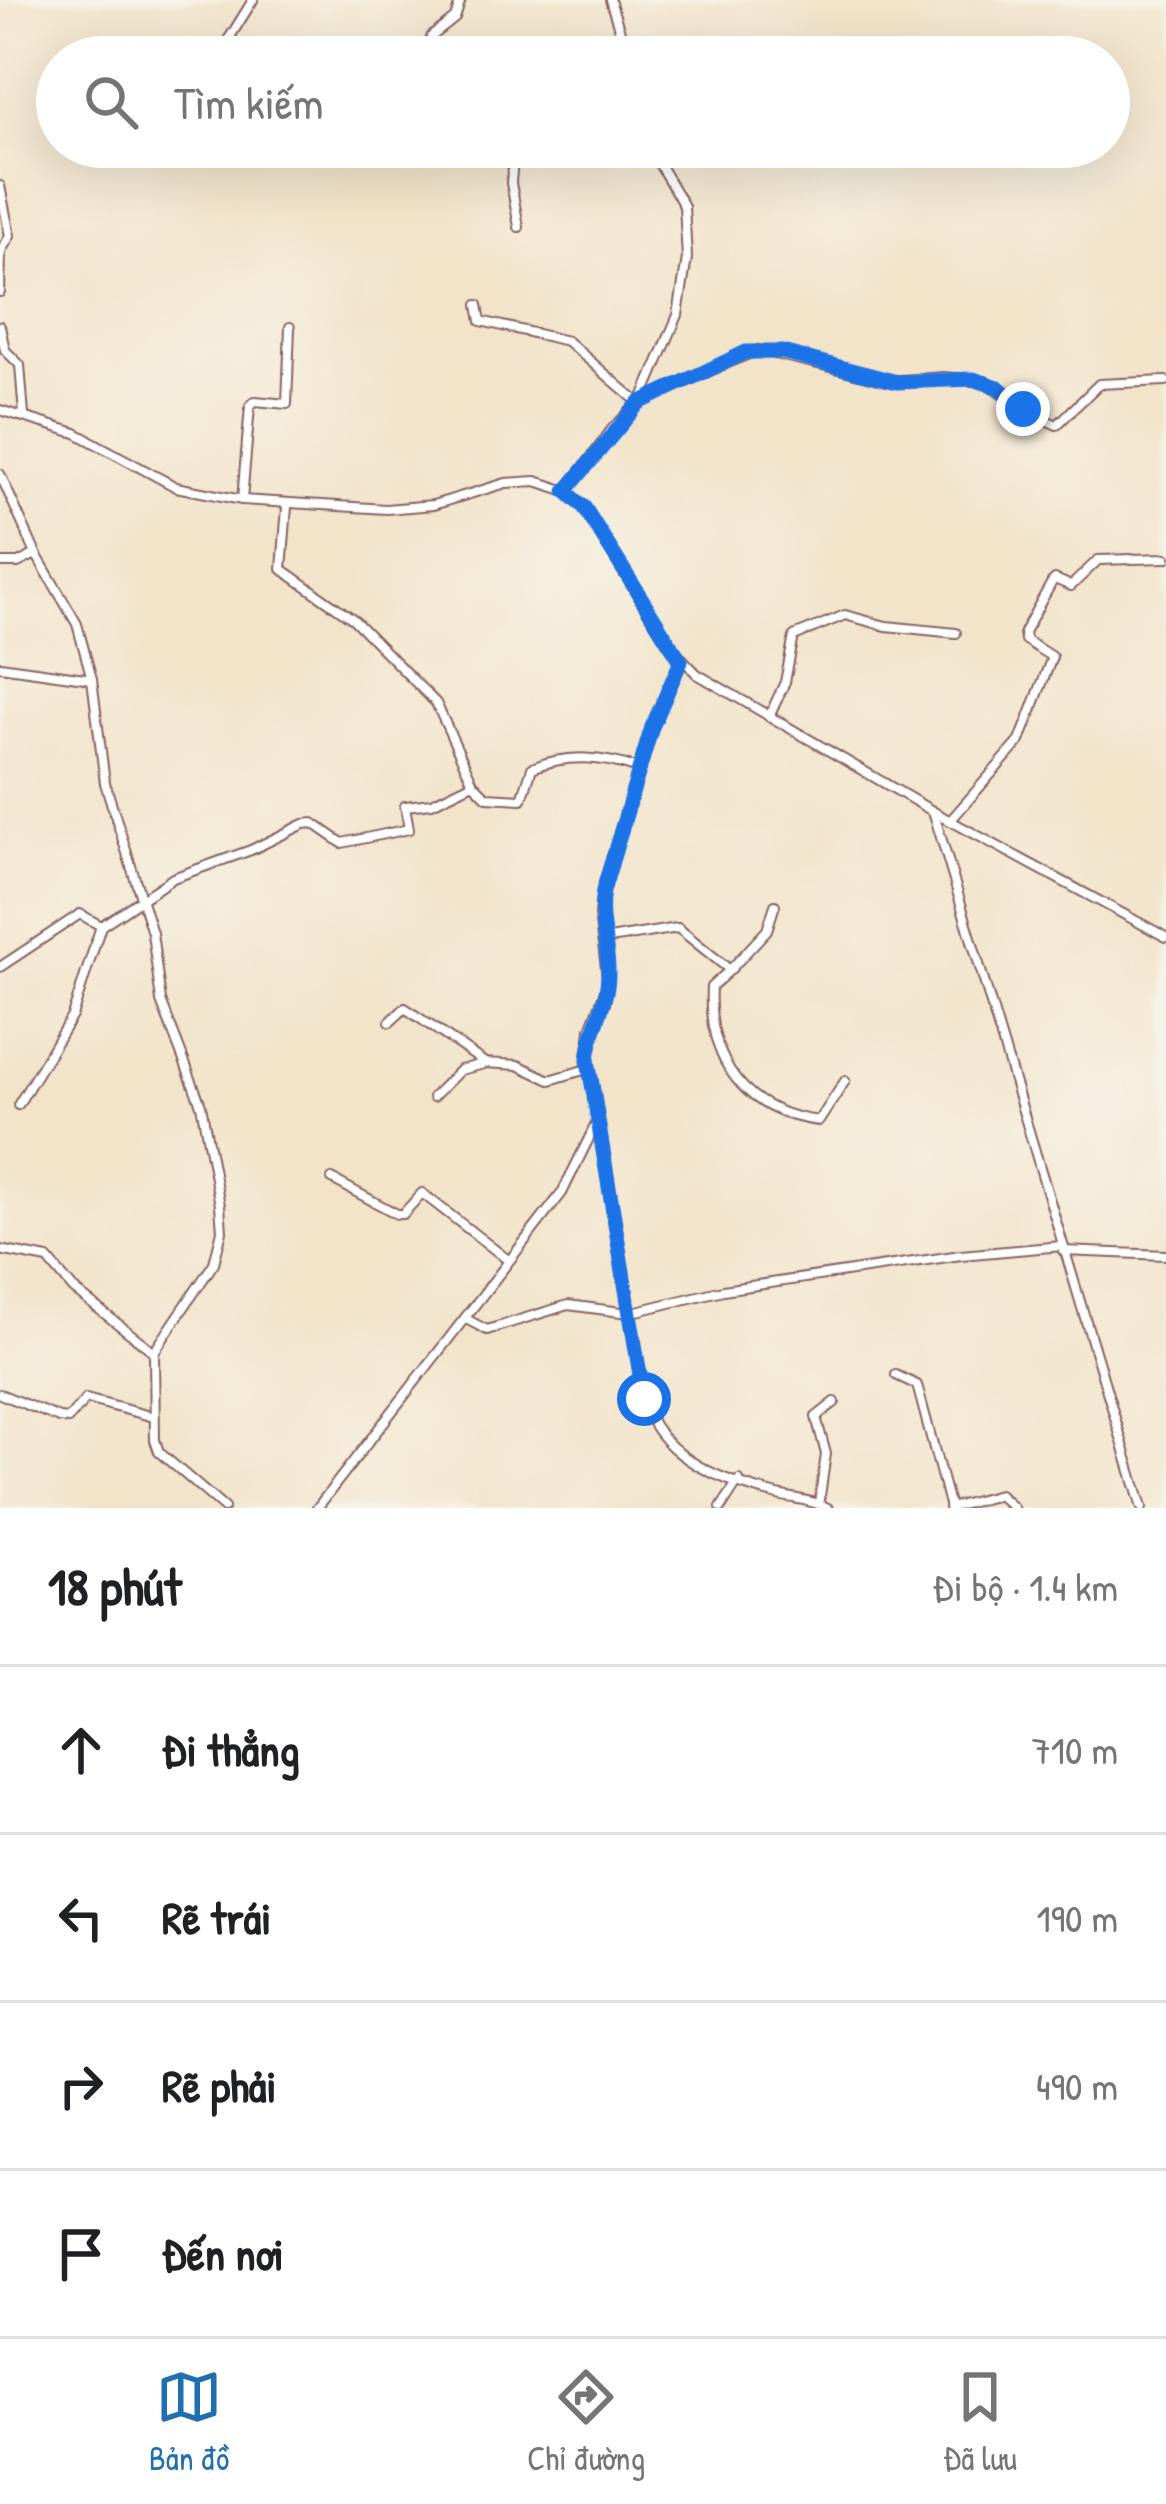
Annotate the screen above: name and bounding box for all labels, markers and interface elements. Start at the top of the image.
search box [36,36,1130,168]
icon: search [78,69,144,135]
text: Tìm kiếm [174,72,323,133]
route end [996,382,1050,436]
route start [617,1372,671,1426]
text: 18 phút [48,1552,182,1621]
text: Đi bộ · 1.4 km [933,1560,1118,1613]
icon: ahead [48,1717,114,1783]
text: Đi thẳng [162,1719,300,1780]
text: 710 m [1032,1723,1118,1776]
icon: left [48,1885,114,1951]
text: Rẽ trái [162,1887,271,1948]
text: 190 m [1037,1891,1118,1944]
icon: right [48,2053,114,2119]
text: Rẽ phải [162,2055,277,2116]
text: 490 m [1036,2059,1118,2112]
icon: arrive [48,2221,114,2287]
text: Đến nơi [162,2223,284,2284]
tab: Bản đồ [149,2364,229,2480]
tab: Chỉ đường [527,2364,645,2480]
tab: Đã lưu [943,2364,1017,2480]

